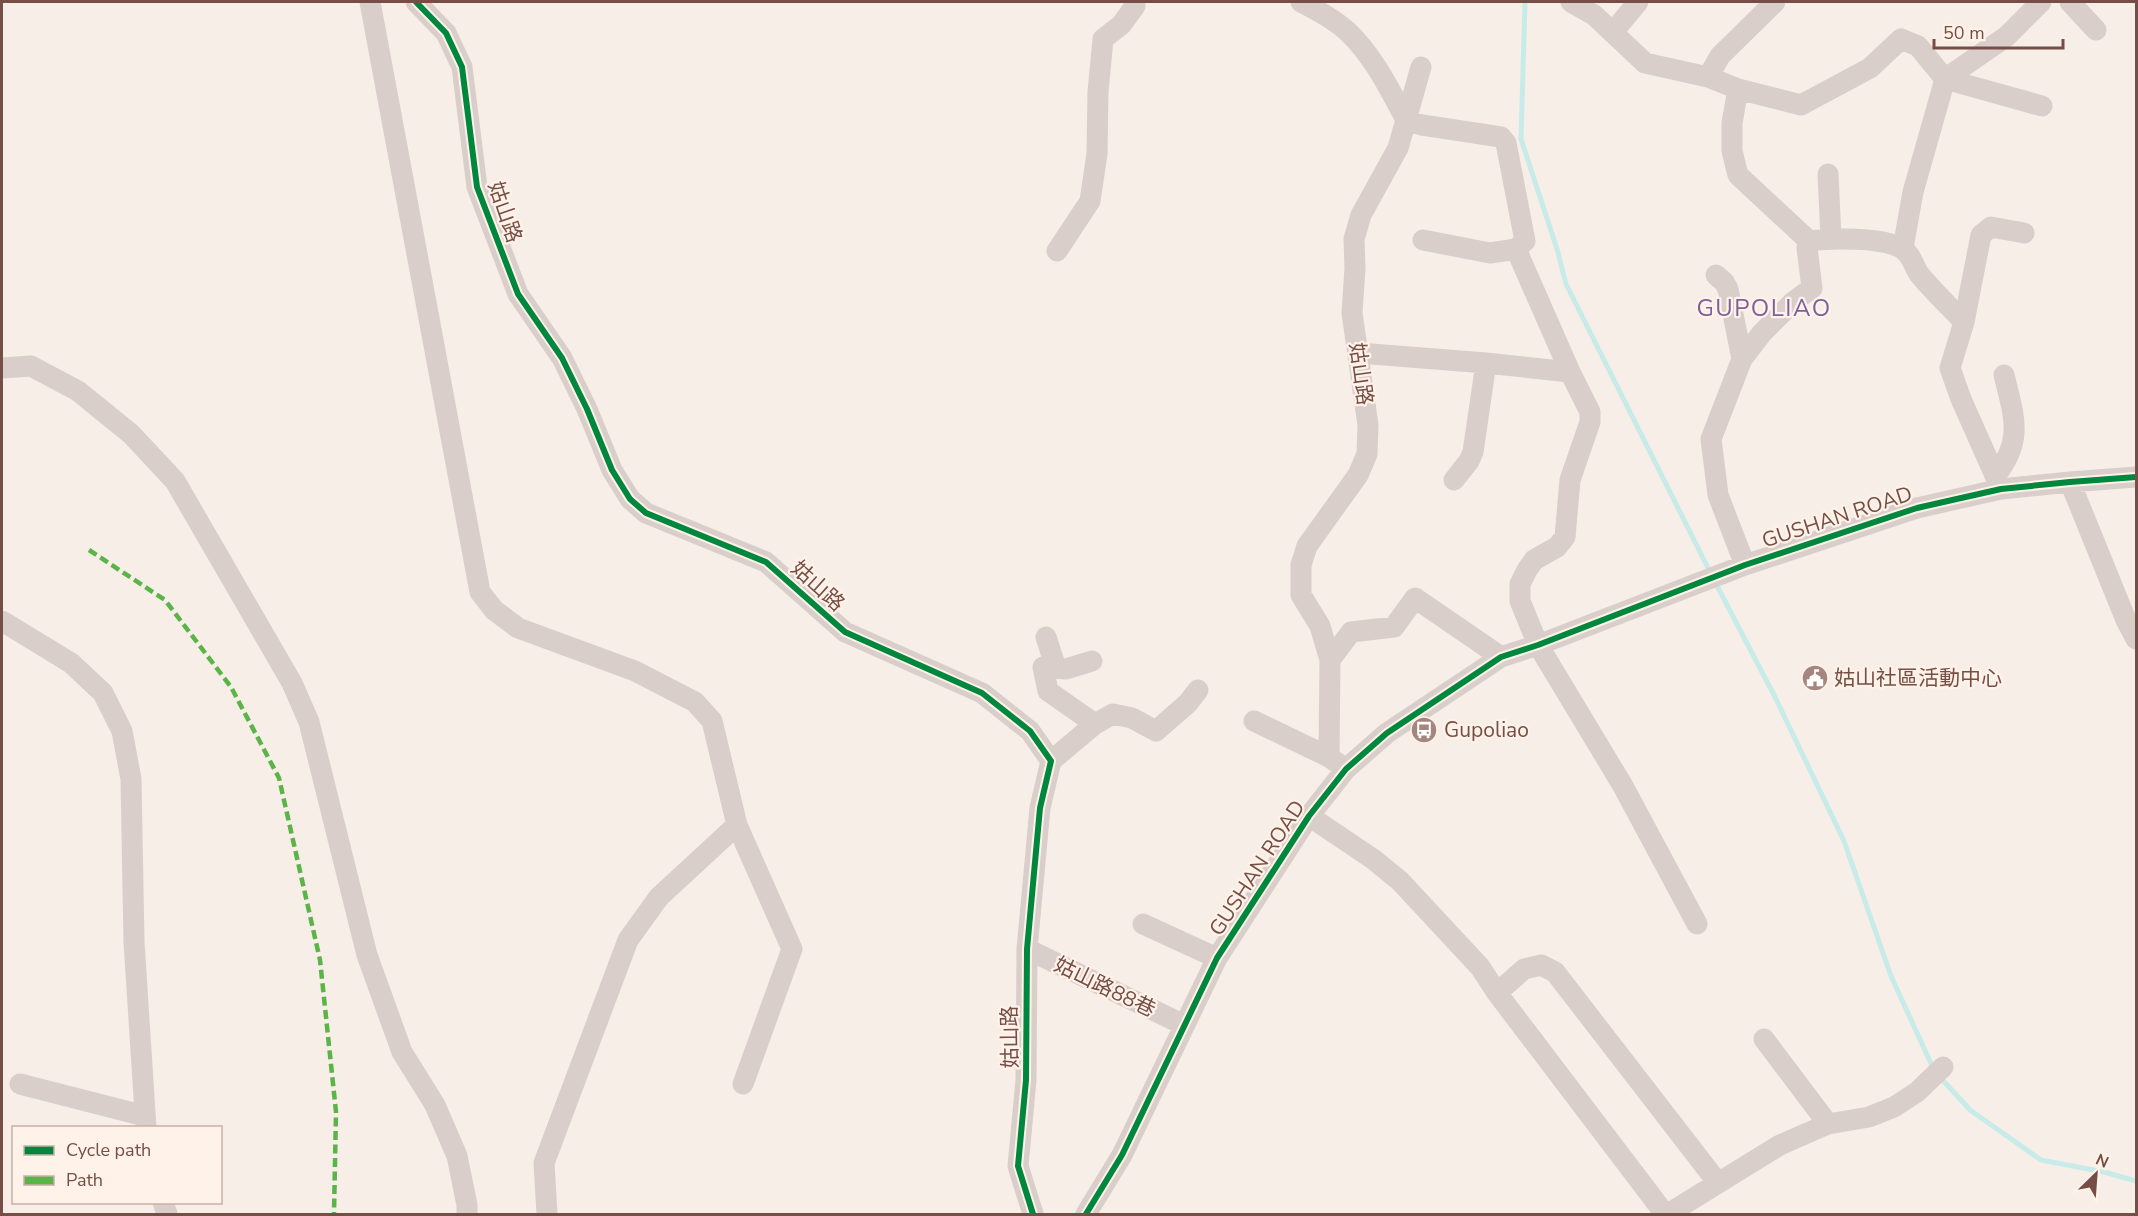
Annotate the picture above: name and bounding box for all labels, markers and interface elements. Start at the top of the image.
scale bar [1934,12,2063,50]
text: 50 m [1943,21,1985,45]
street label: 姑山路 [482,178,528,246]
district label: GUPOLIAO [1696,292,1832,324]
street label: 姑山路 [1343,341,1379,407]
street label: GUSHAN ROAD [1758,480,1916,554]
street label: 姑山路 [785,555,851,617]
public building icon: 姑山社區活動中心 [1800,663,1830,693]
place label: 姑山社區活動中心 [1834,664,2002,692]
bus stop icon: Gupoliao [1409,715,1439,745]
place label: Gupoliao [1444,716,1529,744]
street label: GUSHAN ROAD [1203,795,1311,941]
street label: 姑山路88巷 [1050,950,1160,1024]
street label: 姑山路 [995,1005,1025,1069]
legend [12,1126,222,1204]
text: Cycle path [66,1138,151,1162]
north arrow [2066,1144,2126,1204]
text: N [2092,1149,2112,1174]
text: Path [66,1168,103,1192]

